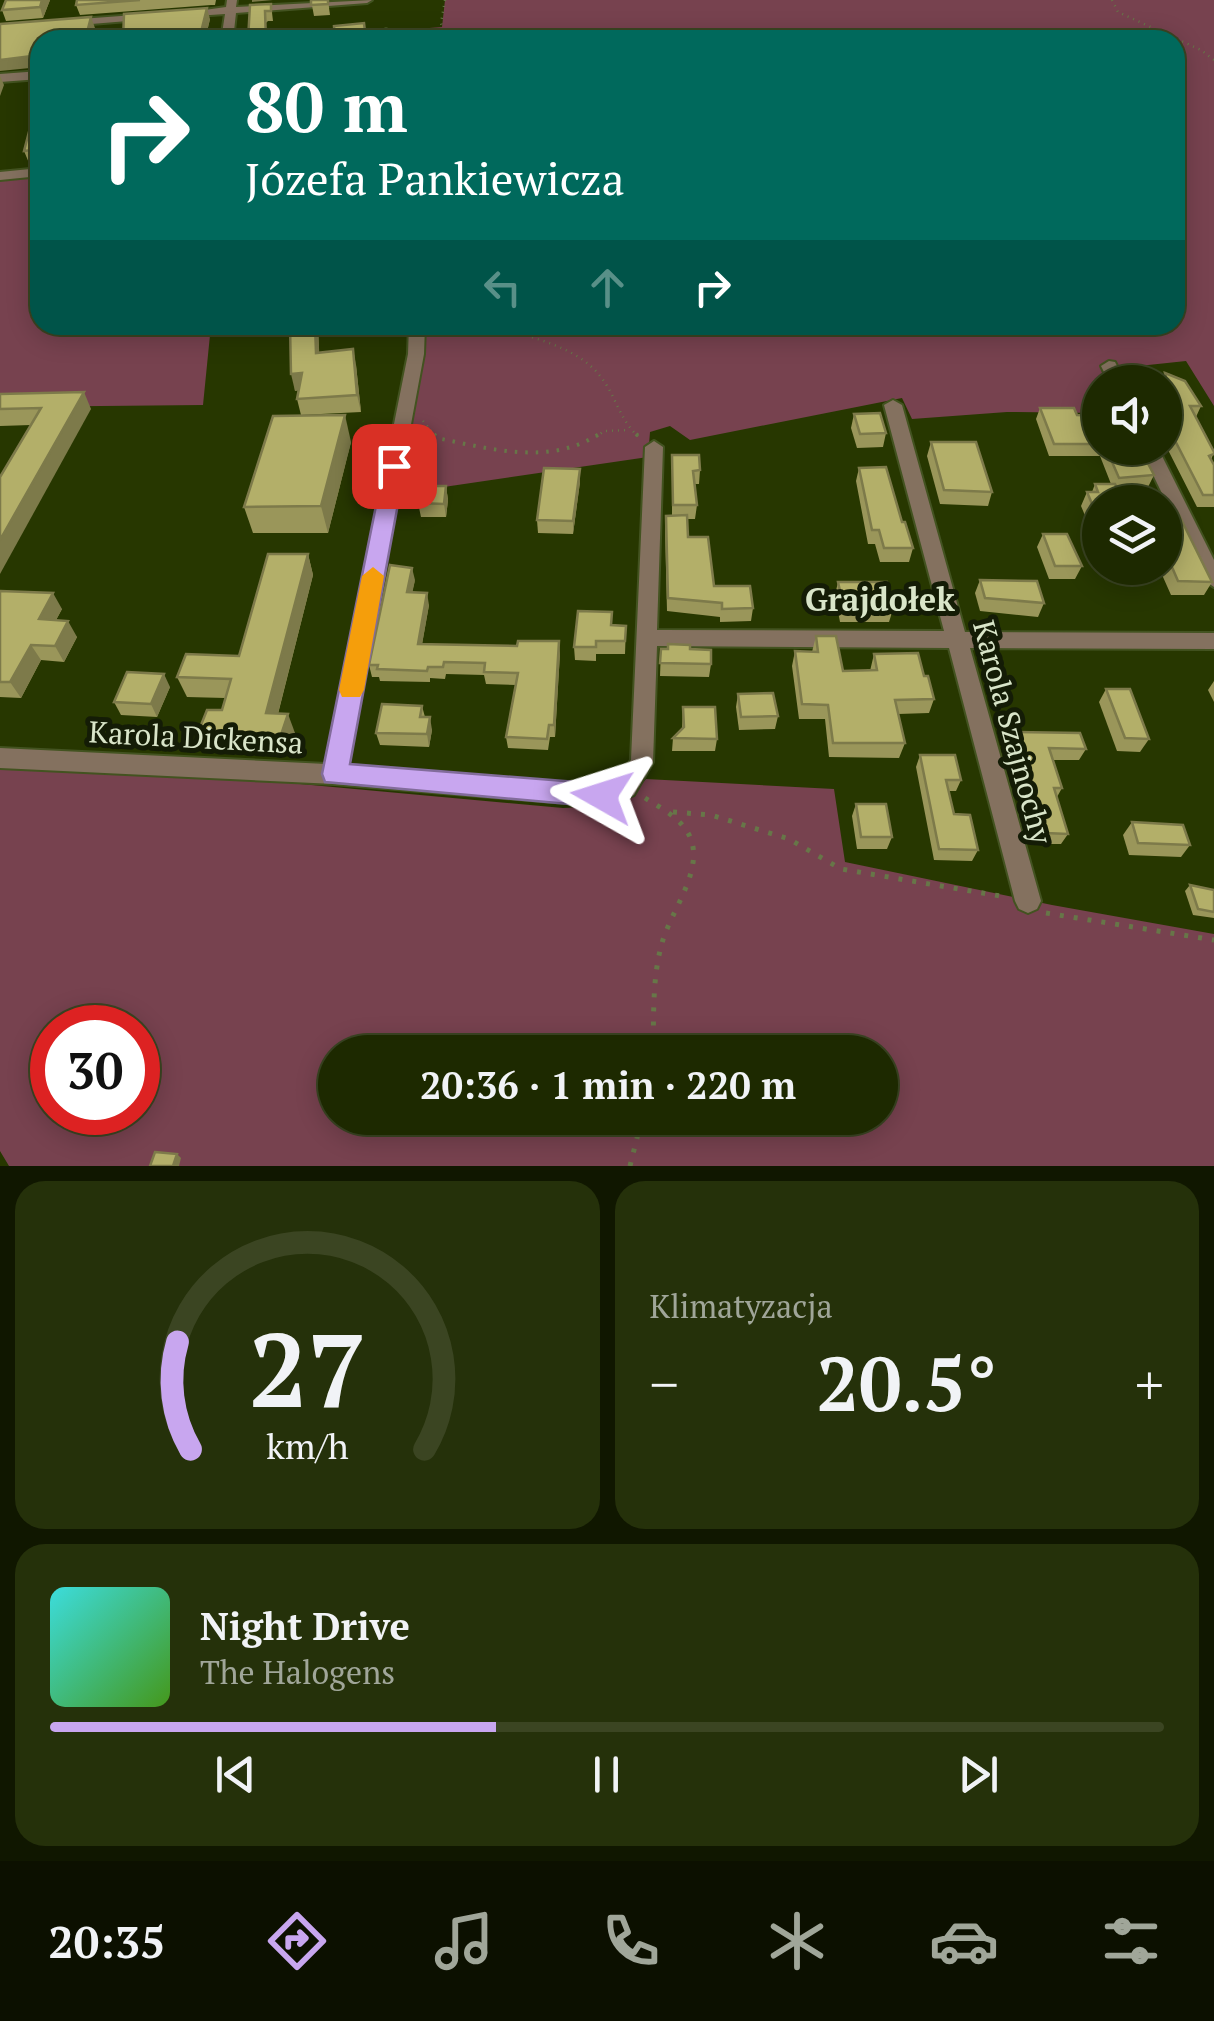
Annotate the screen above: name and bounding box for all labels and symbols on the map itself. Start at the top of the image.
pin [352,424,437,509]
district label: Grajdołek [805,578,955,620]
street label: Karola Szajnochy [964,616,1062,849]
street label: Karola Dickensa [88,711,304,763]
position arrow [550,744,654,848]
speed limit sign: 30 [30,1005,160,1135]

